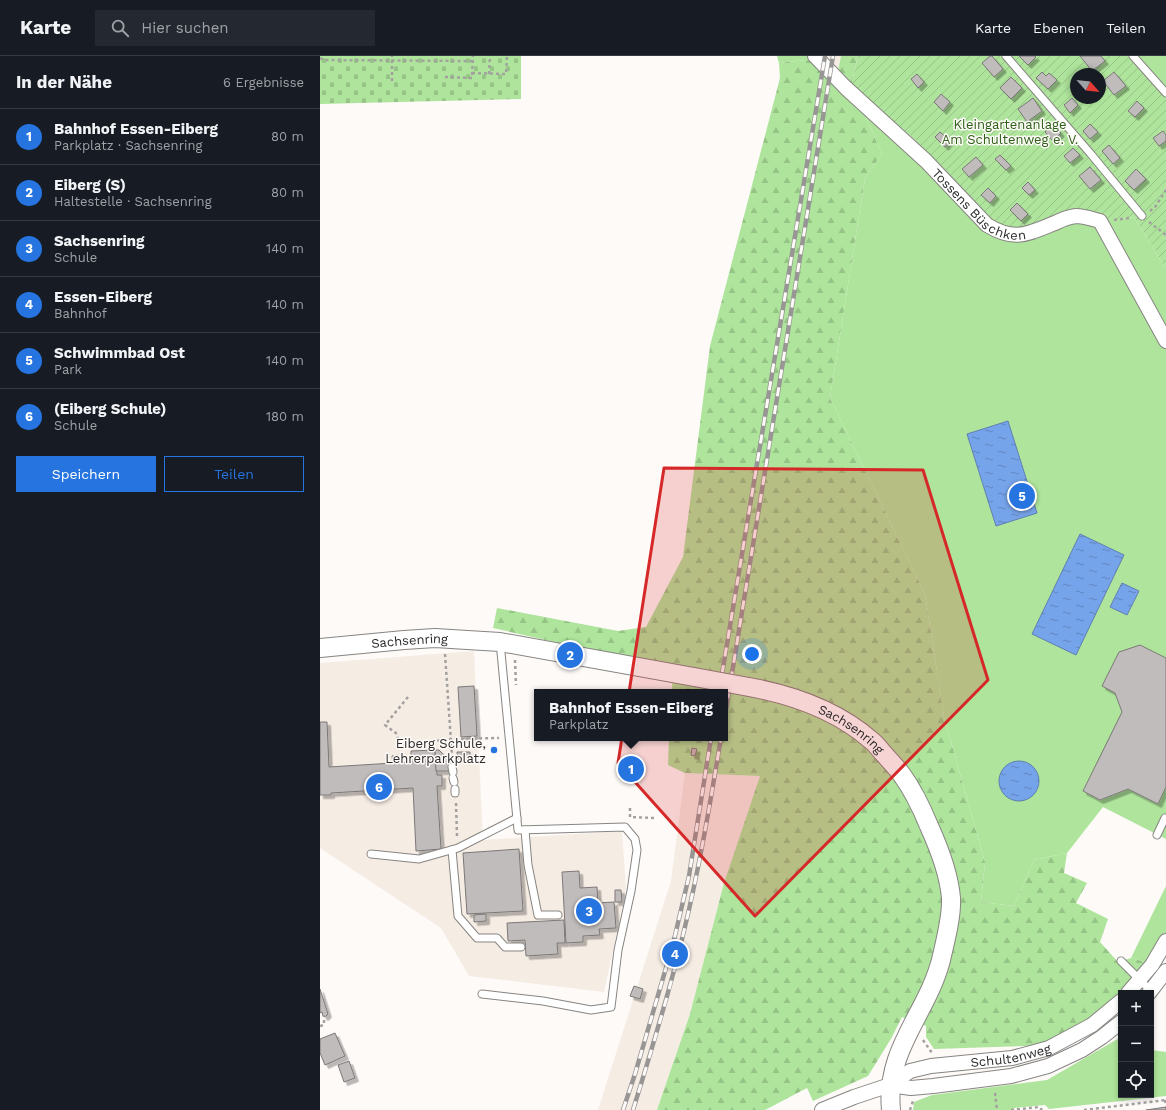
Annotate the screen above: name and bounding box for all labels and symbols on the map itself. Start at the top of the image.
north arrow [1070,68,1106,104]
park label: Kleingartenanlage Am Schultenweg e. V. [942,117,1078,147]
street label: Tossens Büschken [929,166,1027,243]
pin: 5 [1009,481,1035,511]
street label: Sachsenring [371,631,449,651]
pin: 2 [557,640,583,670]
your location [742,644,762,664]
street label: Sachsenring [816,702,887,757]
place label: Eiberg Schule, Lehrerparkplatz [385,736,486,766]
marker: Eiberg Schule, Lehrerparkplatz [489,745,499,755]
pin: 1 [618,754,644,784]
pin: 6 [366,772,392,802]
pin: 3 [576,896,602,926]
pin: 4 [662,939,688,969]
street label: Schultenweg [970,1041,1053,1070]

